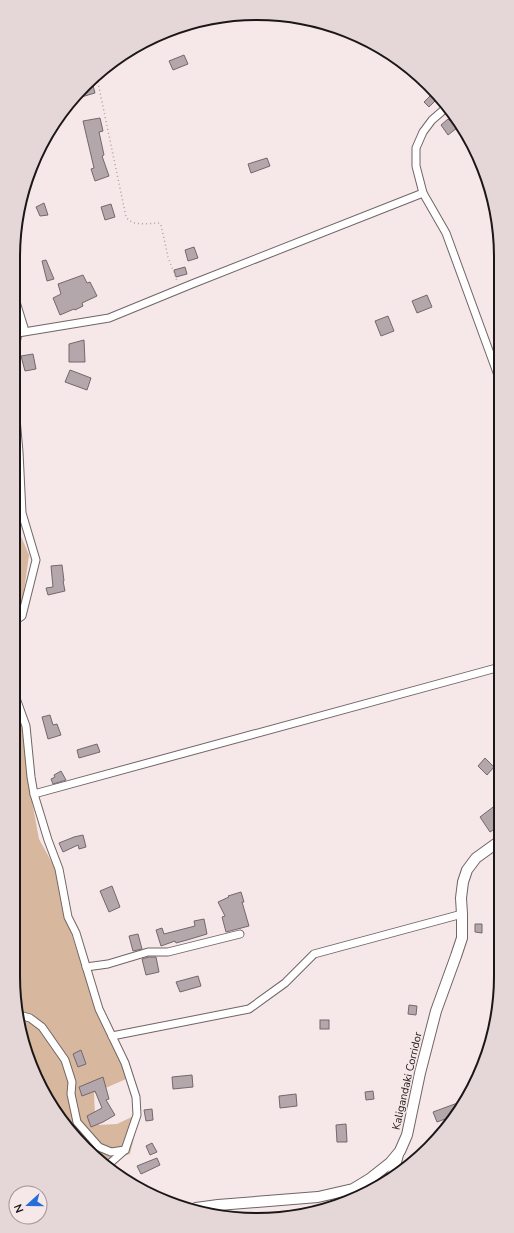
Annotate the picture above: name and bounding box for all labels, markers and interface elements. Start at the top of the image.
street label: Kaligandaki Corridor [388,1030,426,1131]
north arrow [8,1185,48,1225]
text: N [11,1202,28,1215]

